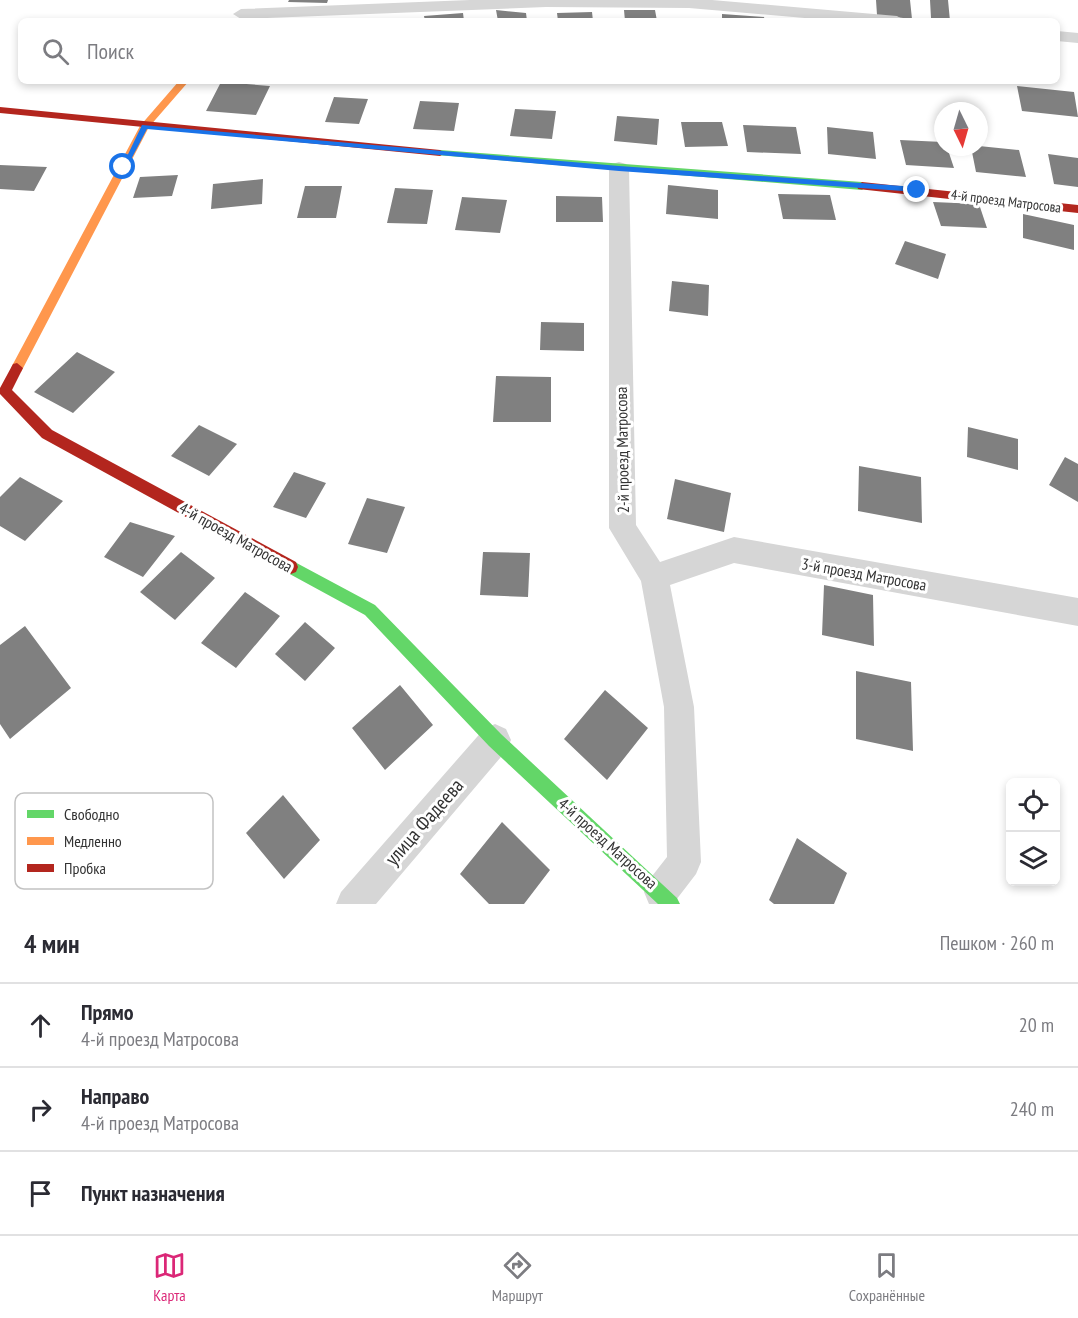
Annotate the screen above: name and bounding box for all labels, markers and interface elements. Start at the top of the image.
search box [18,18,1060,84]
icon: search [39,35,72,68]
text: Поиск [87,37,134,65]
north arrow [934,102,988,156]
route start [109,153,135,179]
route end [903,176,929,202]
street label: 4-й проезд Матросова [950,185,1062,217]
street label: 2-й проезд Матросова [611,387,633,513]
street label: 4-й проезд Матросова [176,498,296,576]
street label: 3-й проезд Матросова [800,553,928,595]
street label: улица Фадеева [379,773,469,871]
map controls [1006,778,1060,886]
button: locate [1006,778,1060,832]
legend [15,793,213,889]
street label: 4-й проезд Матросова [554,793,662,893]
text: Свободно [64,804,119,824]
text: Медленно [64,831,122,851]
button: layers [1006,832,1060,886]
text: Пробка [64,858,106,878]
text: 4 мин [24,927,79,960]
text: Пешком · 260 m [940,930,1054,956]
text: Прямо [81,998,134,1026]
icon: ahead [24,1009,57,1042]
text: 20 m [1019,1012,1054,1038]
text: 4-й проезд Матросова [81,1026,239,1052]
text: Направо [81,1082,149,1110]
icon: right [24,1093,57,1126]
text: 240 m [1010,1096,1054,1122]
text: 4-й проезд Матросова [81,1110,239,1136]
icon: arrive [24,1177,57,1210]
text: Пункт назначения [81,1179,225,1207]
tab: Карта [153,1249,186,1305]
tab: Маршрут [492,1249,543,1305]
tab: Сохранённые [849,1249,925,1305]

